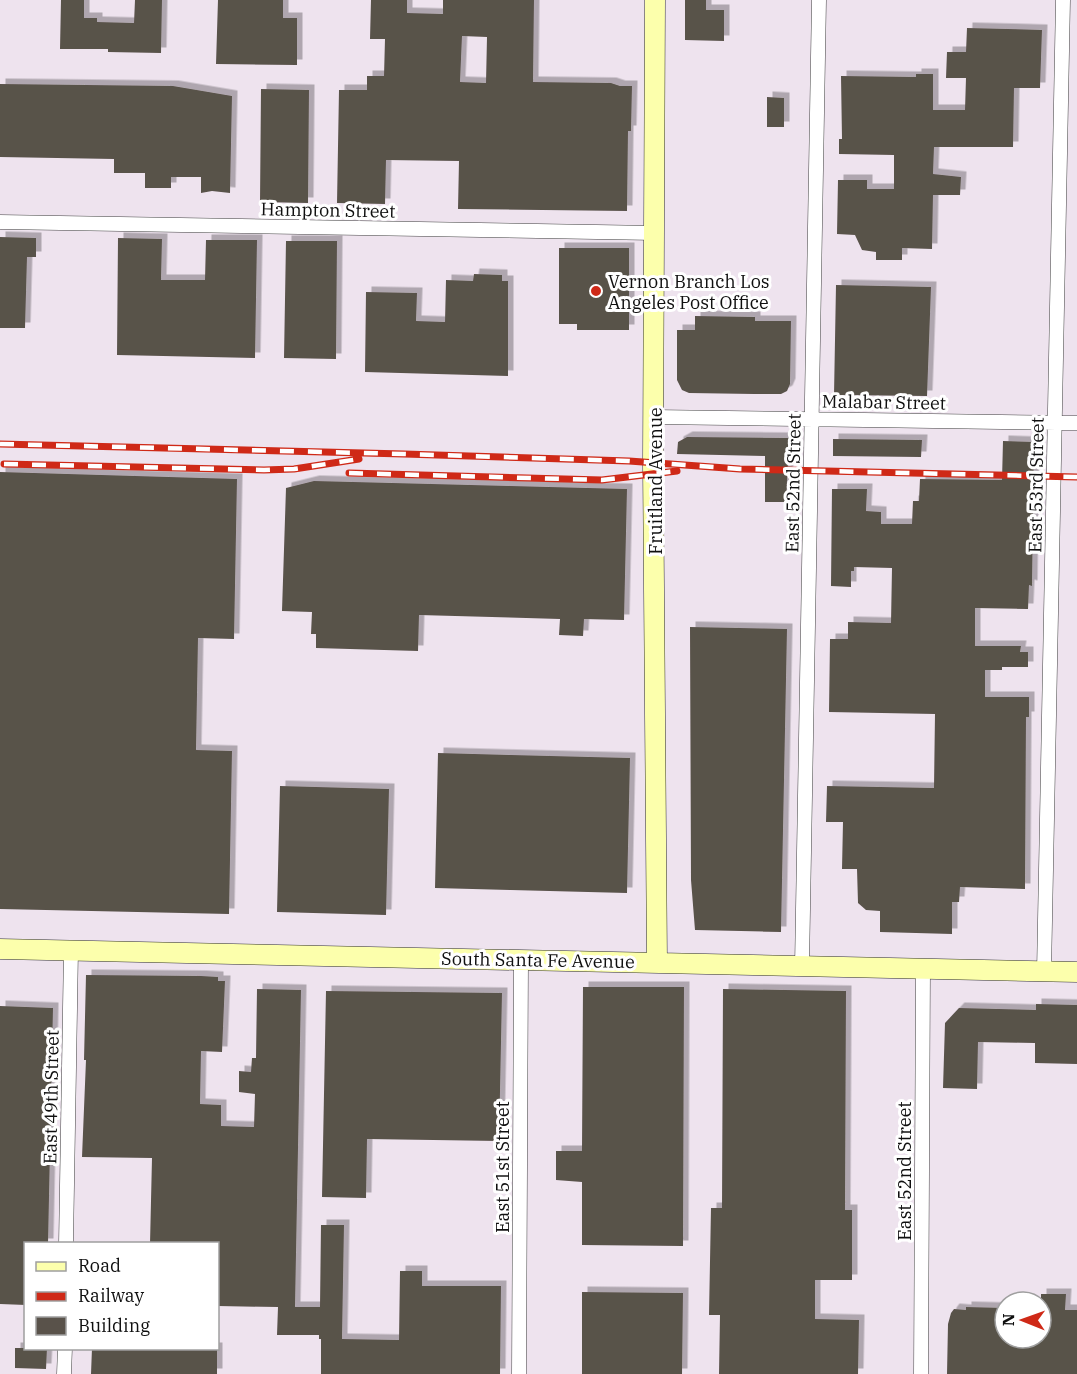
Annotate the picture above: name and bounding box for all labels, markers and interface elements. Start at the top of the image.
street label: Hampton Street [260,197,396,223]
place label: Vernon Branch Los Angeles Post Office [608,270,770,314]
marker: Vernon Branch Los Angeles Post Office [589,284,603,298]
street label: Malabar Street [822,389,946,415]
street label: Fruitland Avenue [644,407,667,555]
street label: East 52nd Street [780,413,806,553]
street label: East 53rd Street [1023,417,1049,553]
street label: South Santa Fe Avenue [441,947,635,973]
street label: East 49th Street [38,1030,64,1164]
street label: East 51st Street [491,1101,514,1233]
street label: East 52nd Street [893,1101,916,1241]
legend [24,1242,219,1350]
text: Road [78,1254,121,1277]
text: Railway [78,1284,144,1307]
north arrow [993,1290,1053,1350]
text: N [998,1313,1018,1326]
text: Building [78,1314,150,1337]

